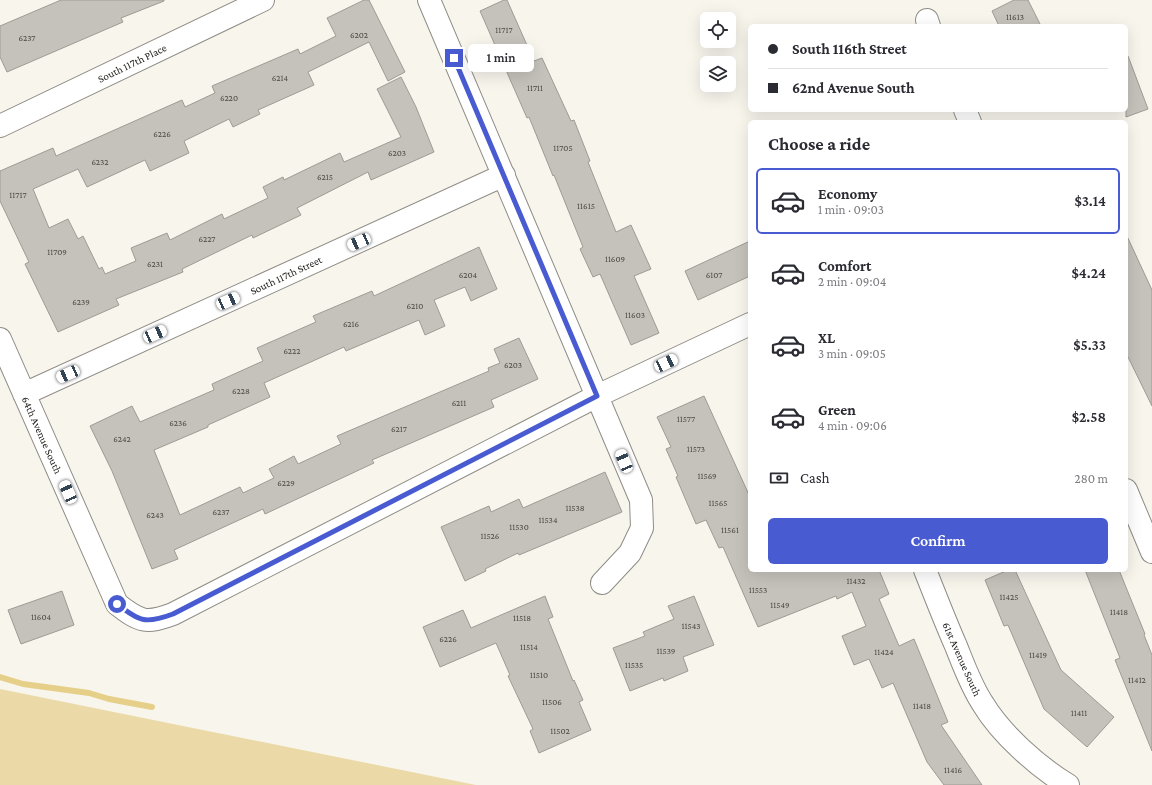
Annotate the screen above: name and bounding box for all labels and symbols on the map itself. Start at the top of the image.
house number: 11613 [1006,12,1024,22]
house number: 11717 [495,25,513,35]
house number: 6202 [350,30,368,40]
house number: 6237 [18,33,36,43]
street label: South 117th Place [96,41,168,85]
callout: 1 min [468,44,534,72]
route end [445,49,463,67]
house number: 6214 [272,73,289,83]
house number: 11711 [527,83,543,93]
house number: 6220 [220,93,238,103]
house number: 6226 [153,129,171,139]
house number: 11705 [553,143,573,153]
house number: 6203 [388,148,406,158]
house number: 6232 [91,157,109,167]
house number: 6215 [317,172,333,182]
house number: 11717 [9,190,27,200]
house number: 11615 [577,201,595,211]
car [346,232,372,252]
house number: 6227 [199,234,215,244]
house number: 11709 [47,247,67,257]
street label: South 117th Street [248,253,324,297]
house number: 11609 [605,254,626,264]
house number: 6231 [147,259,163,269]
house number: 6204 [459,270,478,280]
house number: 6107 [706,270,722,280]
car [215,291,241,311]
house number: 6239 [72,297,90,307]
house number: 6210 [407,301,423,311]
house number: 11603 [625,310,645,320]
house number: 6216 [343,319,360,329]
car [142,324,168,344]
house number: 6222 [283,346,301,356]
car [653,352,679,374]
house number: 6203 [504,360,522,370]
car [55,364,81,384]
house number: 6228 [232,386,250,396]
street label: 64th Avenue South [20,395,64,476]
house number: 6211 [452,398,466,408]
house number: 11577 [677,414,695,424]
house number: 6236 [169,418,187,428]
house number: 6217 [391,424,407,434]
house number: 6242 [113,434,131,444]
house number: 11573 [687,444,705,454]
car [614,448,634,474]
house number: 11569 [697,471,717,481]
house number: 6229 [277,478,295,488]
car [58,479,78,505]
house number: 11565 [709,498,727,508]
house number: 11538 [565,503,585,513]
house number: 6237 [212,507,230,517]
house number: 6243 [146,510,164,520]
house number: 11534 [539,515,558,525]
house number: 11530 [509,522,529,532]
house number: 11561 [721,525,739,535]
house number: 11526 [481,531,500,541]
house number: 11432 [846,576,866,586]
house number: 11553 [749,585,767,595]
house number: 11425 [999,592,1019,602]
route start [108,595,126,613]
house number: 11549 [770,600,790,610]
house number: 11418 [1110,607,1128,617]
house number: 11604 [31,612,52,622]
house number: 11518 [513,613,531,623]
street label: 61st Avenue South [940,620,984,698]
house number: 11543 [681,621,701,631]
house number: 6226 [439,634,457,644]
house number: 11514 [520,642,538,652]
house number: 11539 [657,646,676,656]
house number: 11424 [874,647,894,657]
house number: 11419 [1029,650,1047,660]
house number: 11535 [625,660,643,670]
house number: 11510 [530,670,548,680]
house number: 11412 [1128,675,1146,685]
house number: 11506 [542,697,562,707]
house number: 11418 [913,701,931,711]
house number: 11411 [1071,708,1087,718]
house number: 11502 [550,726,570,736]
house number: 11416 [944,765,962,775]

